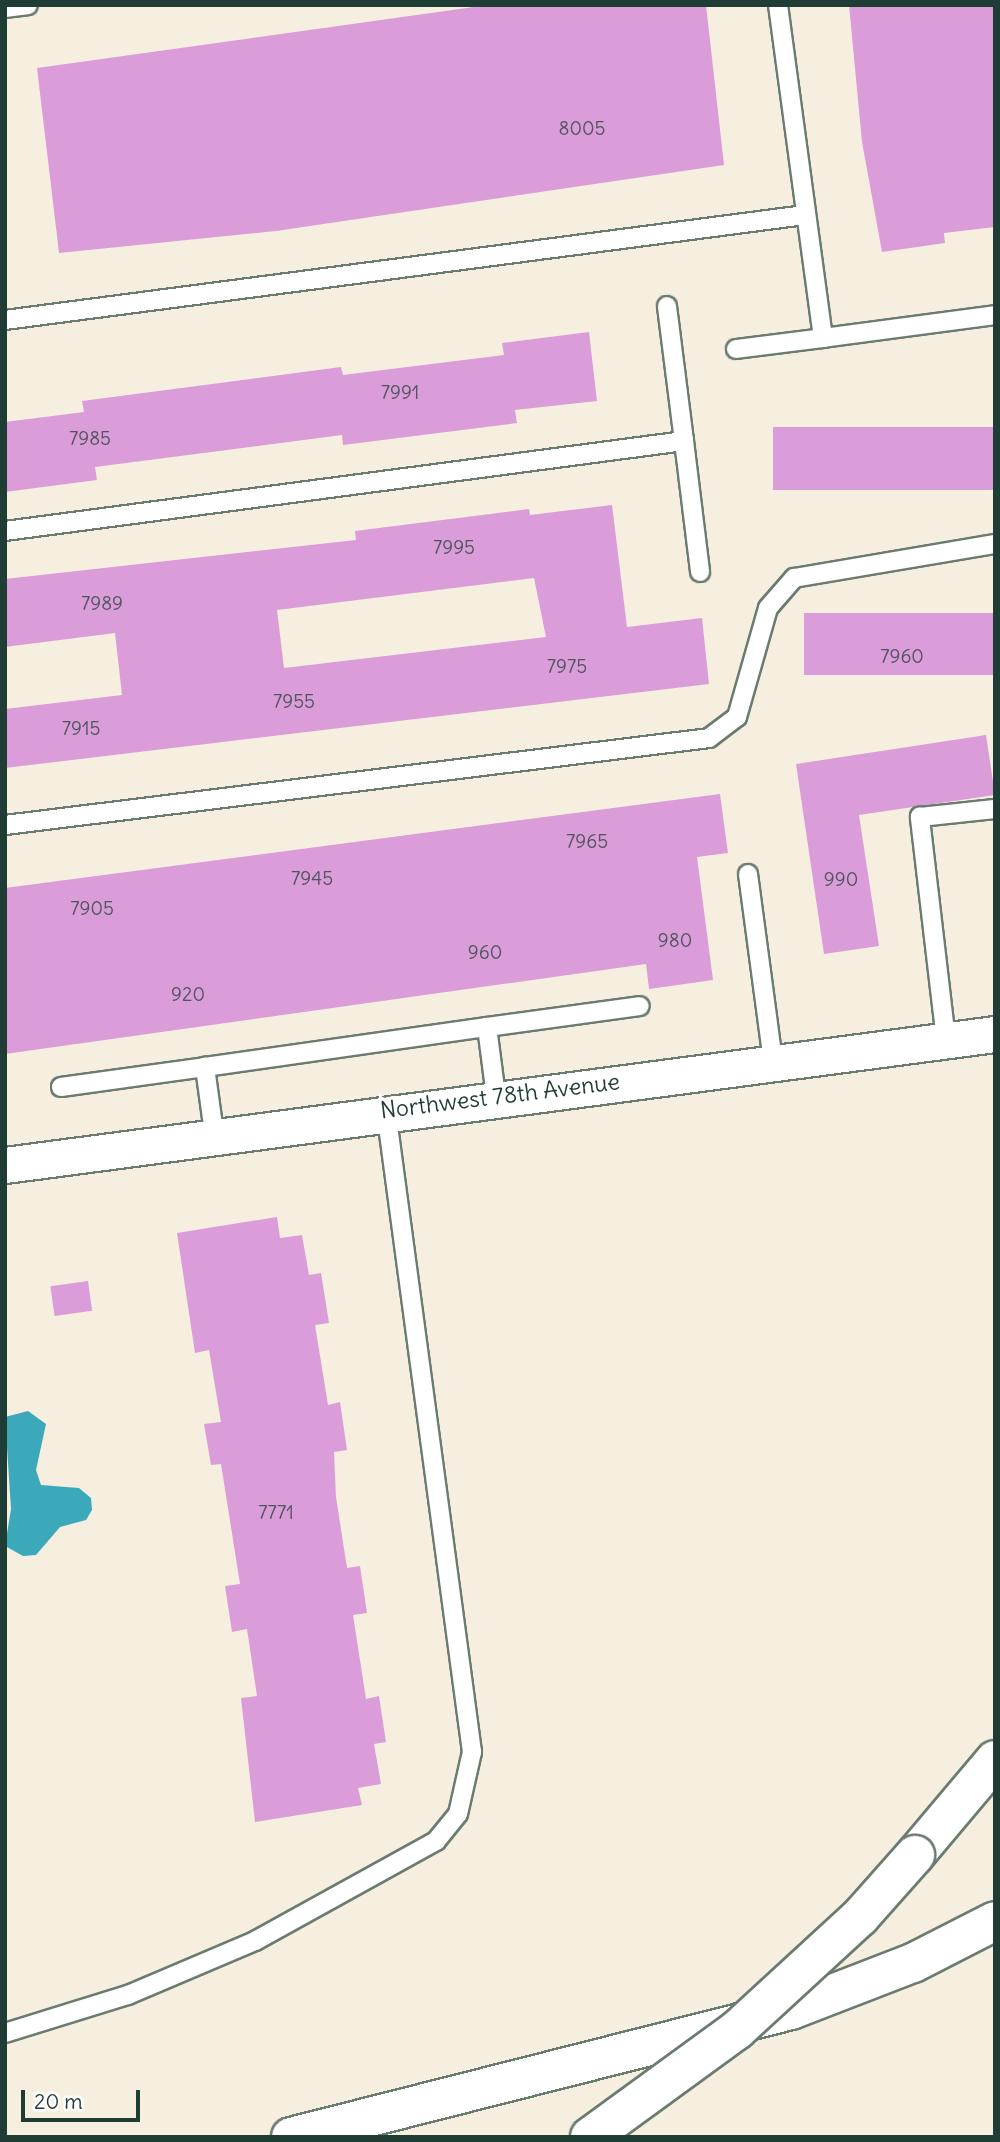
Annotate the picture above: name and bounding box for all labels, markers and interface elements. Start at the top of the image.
house number: 8005 [559,118,605,140]
house number: 7991 [381,382,419,404]
house number: 7985 [69,428,111,450]
house number: 7995 [433,537,475,559]
house number: 7989 [81,593,123,615]
house number: 7960 [880,646,924,668]
house number: 7975 [547,656,587,678]
house number: 7955 [273,691,315,713]
house number: 7915 [62,718,100,740]
house number: 7965 [566,831,608,853]
house number: 7945 [291,868,333,890]
house number: 990 [824,869,858,891]
house number: 7905 [70,898,114,920]
house number: 980 [658,930,692,952]
house number: 960 [468,942,502,964]
house number: 920 [171,984,205,1006]
street label: Northwest 78th Avenue [379,1068,621,1124]
house number: 7771 [258,1502,294,1524]
scale bar [24,2076,144,2120]
text: 20 m [34,2088,83,2115]

